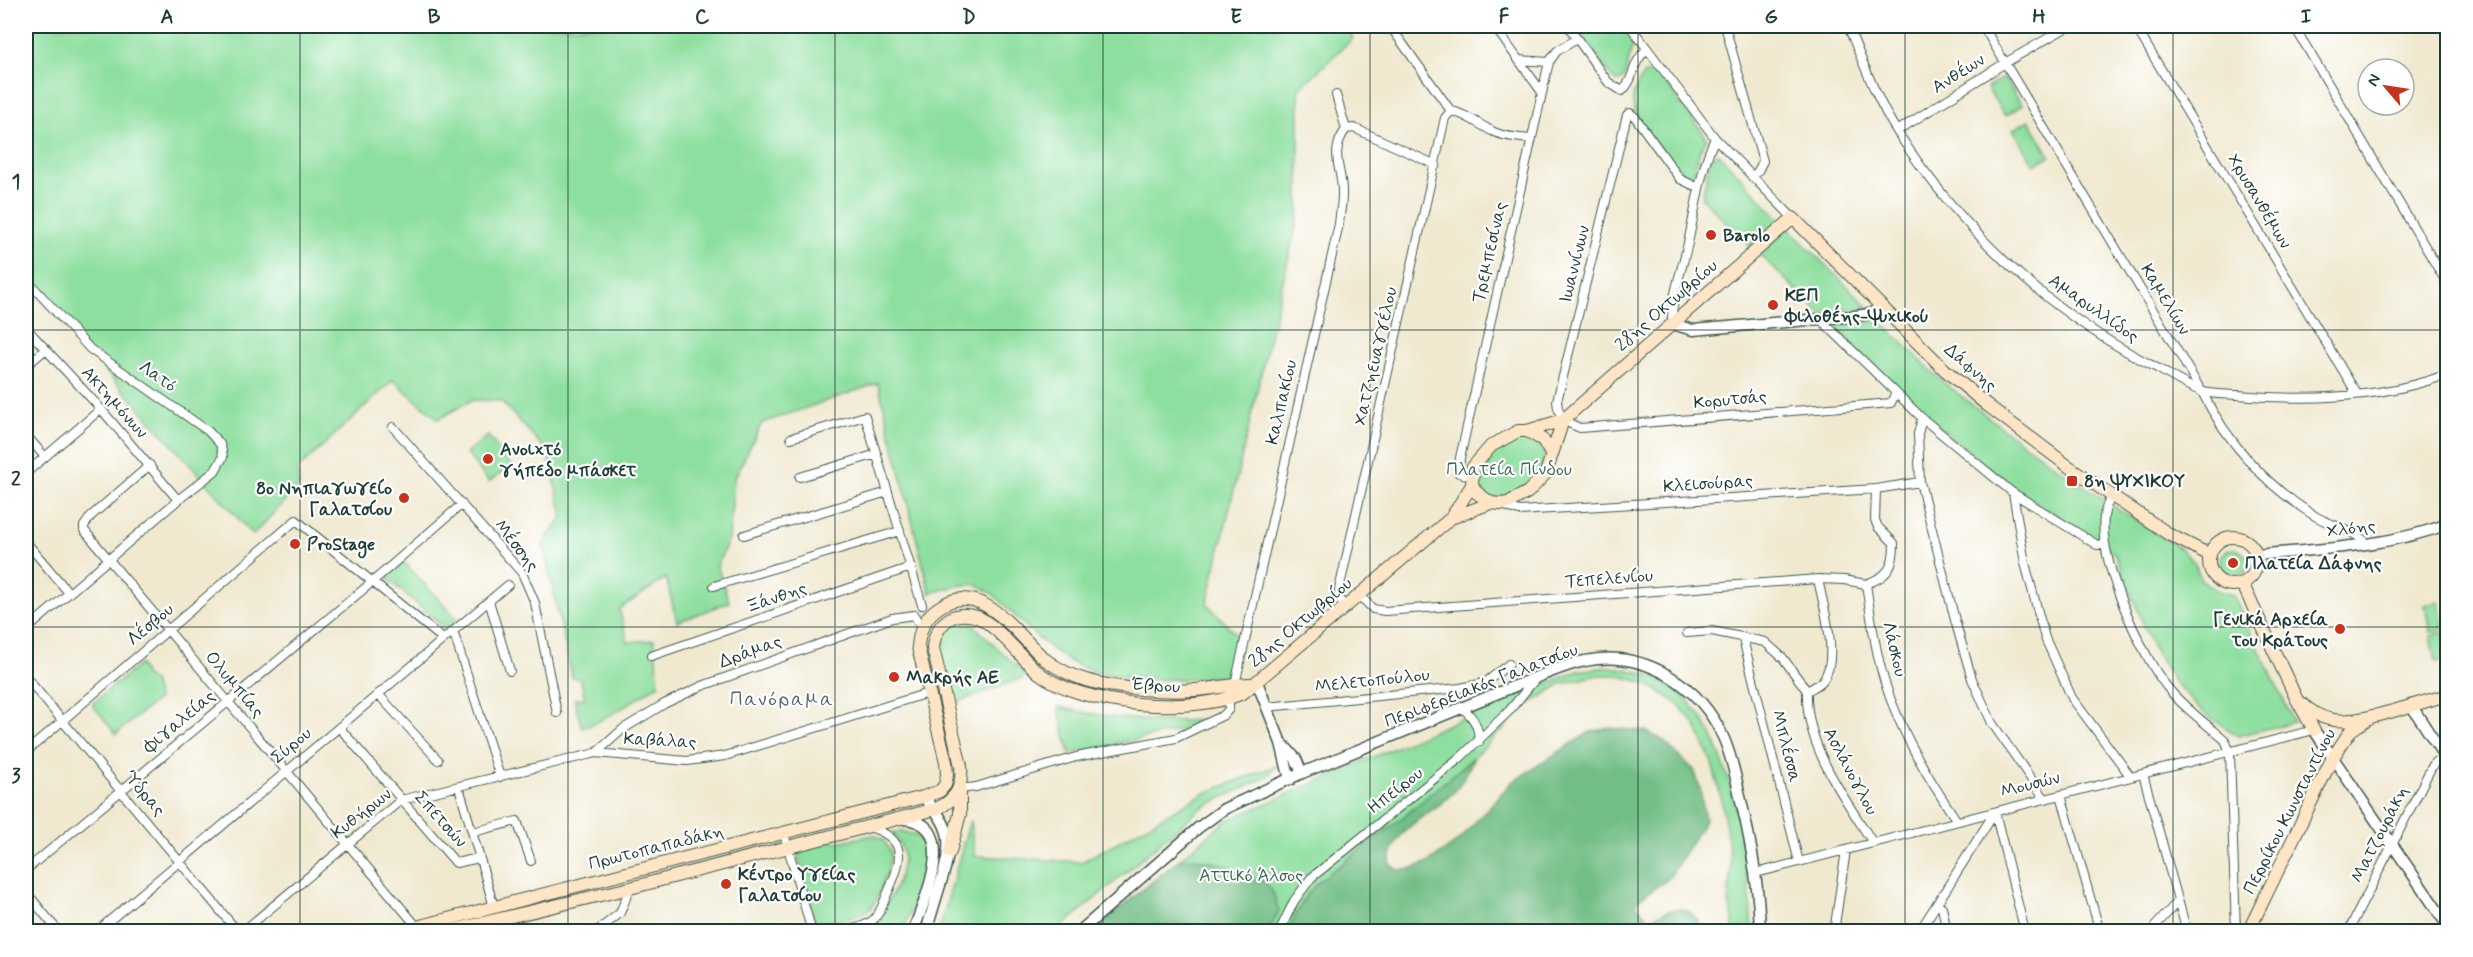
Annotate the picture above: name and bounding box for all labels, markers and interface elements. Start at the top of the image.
text: A [160,4,174,31]
text: B [428,4,441,31]
text: C [695,4,710,31]
text: D [962,4,976,31]
text: E [1230,4,1242,31]
text: F [1499,4,1510,31]
text: G [1764,4,1778,31]
text: H [2032,4,2046,31]
text: I [2301,4,2311,31]
street label: Ανθέων [1927,47,1990,100]
north arrow [2356,57,2416,117]
text: N [2362,71,2386,90]
street label: Χρυσανθέμων [2221,149,2298,254]
text: 1 [12,169,20,196]
street label: Τρεμπεσίνας [1467,199,1513,305]
street label: Ιωαννίνων [1554,223,1596,306]
place label: Barolo [1723,224,1770,248]
marker: Barolo [1704,228,1718,242]
street label: 28ης Οκτωβρίου [1610,254,1723,357]
street label: Καμελίων [2134,259,2196,340]
street label: Αμαρυλλίδος [2043,269,2143,349]
street label: Χατζηευαγγέλου [1347,284,1404,428]
place label: ΚΕΠ Φιλοθέης-Ψυχικού [1784,284,1929,329]
marker: ΚΕΠ Φιλοθέης-Ψυχικού [1766,298,1780,312]
street label: Δάφνης [1939,338,2002,398]
street label: Λατό [134,355,181,398]
street label: Καλπακίου [1261,357,1303,447]
street label: Ακτημόνων [75,361,153,444]
street label: Κορυτσάς [1692,385,1768,415]
place label: Ανοιχτό γήπεδο μπάσκετ [499,438,637,483]
marker: Ανοιχτό γήπεδο μπάσκετ [481,452,495,466]
park label: Πλατεία Πίνδου [1446,458,1572,482]
text: 2 [11,466,21,493]
street label: Κλεισούρας [1662,469,1754,499]
place label: 8η ΨΥΧΙΚΟΥ [2084,470,2185,494]
marker: 8η ΨΥΧΙΚΟΥ [2065,474,2079,488]
place label: 8ο Νηπιαγωγείο Γαλατσίου [256,477,392,522]
marker: 8ο Νηπιαγωγείο Γαλατσίου [397,491,411,505]
street label: Μέσσης [488,514,545,577]
street label: Χλόης [2325,514,2377,544]
place label: ProStage [307,533,375,559]
marker: ProStage [288,537,302,551]
place label: Πλατεία Δάφνης [2245,552,2382,576]
marker: Πλατεία Δάφνης [2226,556,2240,570]
street label: Τεπελενίου [1564,564,1654,594]
street label: 28ης Οκτωβρίου [1243,572,1358,673]
street label: Ξάνθης [743,576,810,620]
street label: Λέσβου [121,597,179,652]
place label: Γενικά Αρχεία του Κράτους [2213,608,2329,653]
street label: Λάσκου [1876,619,1912,679]
marker: Γενικά Αρχεία του Κράτους [2333,622,2347,636]
street label: Δράμας [716,630,785,674]
street label: Περιφερειακός Γαλατσίου [1381,638,1581,734]
street label: Ολυμπίας [199,646,269,723]
street label: Μελετοπούλου [1313,663,1431,699]
place label: Μακρής ΑΕ [906,666,1000,690]
marker: Μακρής ΑΕ [887,670,901,684]
street label: Έβρου [1131,672,1181,700]
street label: Φιγαλείας [138,685,221,760]
district label: Πανόραμα [730,686,834,713]
street label: Μπλέσσα [1765,707,1808,785]
street label: Σύρου [266,722,317,770]
street label: Ασλάνογλου [1817,724,1883,819]
street label: Περρίκου Κωνσταντίνου [2238,724,2342,898]
street label: Καβάλας [623,727,697,755]
street label: Ηπείρου [1363,762,1428,820]
text: 3 [11,763,21,790]
street label: Ύδρας [118,766,171,822]
street label: Μουσών [1998,766,2063,804]
street label: Κυθήρων [326,782,397,845]
street label: Ματζουράκη [2345,782,2414,887]
street label: Σπετσών [408,786,472,853]
street label: Πρωτοπαπαδάκη [586,820,726,876]
place label: Κέντρο Υγείας Γαλατσίου [738,862,856,908]
park label: Αττικό Άλσος [1199,864,1303,888]
marker: Κέντρο Υγείας Γαλατσίου [719,877,733,891]

